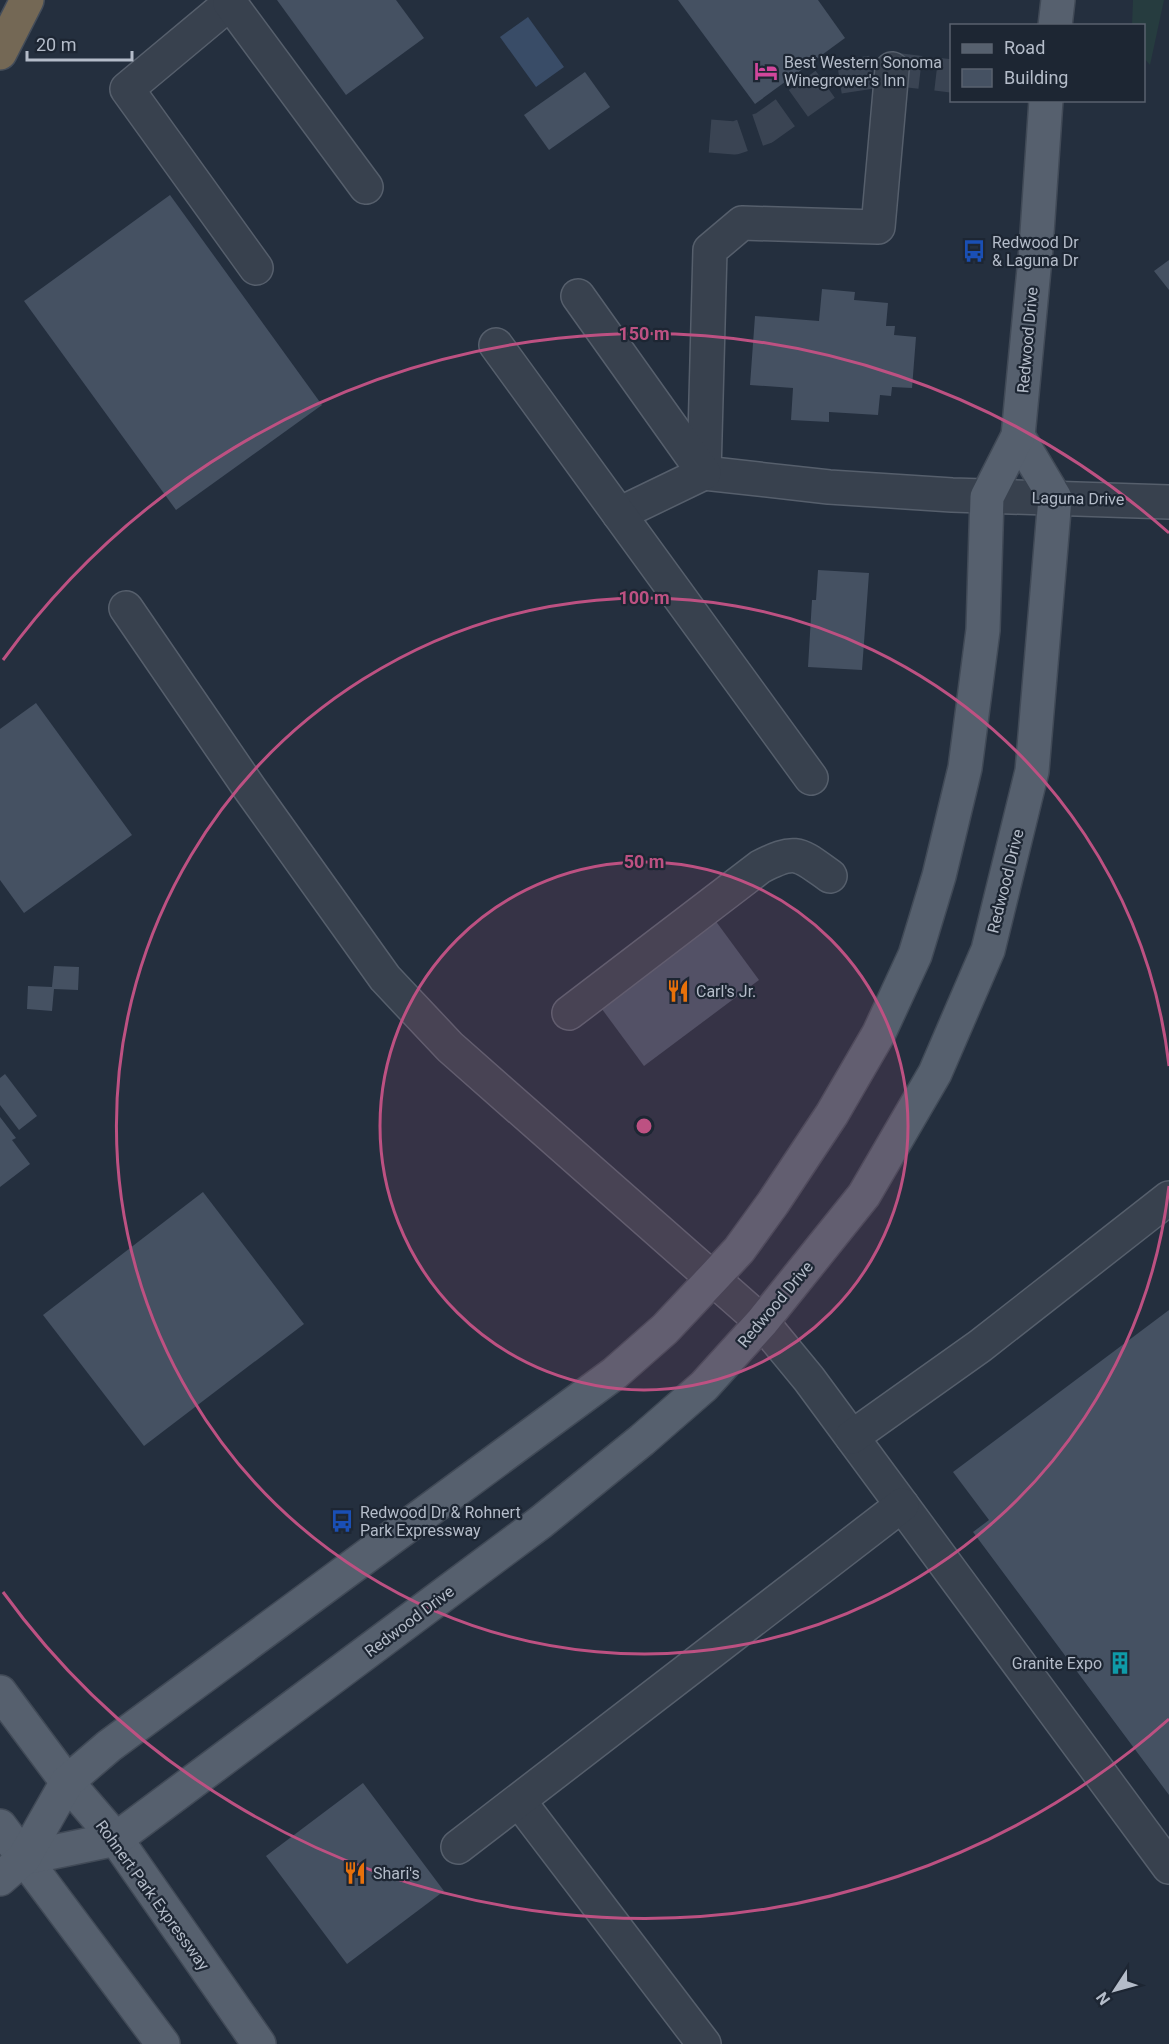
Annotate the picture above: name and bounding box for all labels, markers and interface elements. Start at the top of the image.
scale bar [27,24,132,62]
legend [950,24,1145,102]
text: 20 m [36,34,76,55]
text: Road [1004,37,1045,58]
place label: Best Western Sonoma Winegrower's Inn [784,53,942,90]
hotel icon: Best Western Sonoma Winegrower's Inn [753,58,779,84]
text: Building [1004,67,1068,88]
place label: Redwood Dr & Laguna Dr [992,233,1079,270]
bus stop icon: Redwood Dr & Laguna Dr [961,238,987,264]
street label: Redwood Drive [1013,286,1042,394]
text: 150 m [618,323,670,344]
street label: Laguna Drive [1032,488,1124,509]
text: 100 m [618,587,670,608]
street label: Redwood Drive [983,827,1028,935]
text: 50 m [624,851,664,872]
restaurant icon: Carl's Jr. [665,978,691,1004]
place label: Carl's Jr. [696,982,756,1001]
centre of rings [634,1116,654,1136]
street label: Redwood Drive [734,1257,817,1351]
place label: Redwood Dr & Rohnert Park Expressway [360,1503,521,1540]
bus stop icon: Redwood Dr & Rohnert Park Expressway [329,1508,355,1534]
street label: Redwood Drive [361,1582,458,1661]
building icon: Granite Expo [1107,1650,1133,1676]
place label: Granite Expo [1012,1654,1102,1673]
street label: Rohnert Park Expressway [92,1817,214,1974]
restaurant icon: Shari's [342,1860,368,1886]
place label: Shari's [373,1864,420,1883]
north arrow [1085,1960,1145,2020]
text: N [1092,1988,1114,2009]

